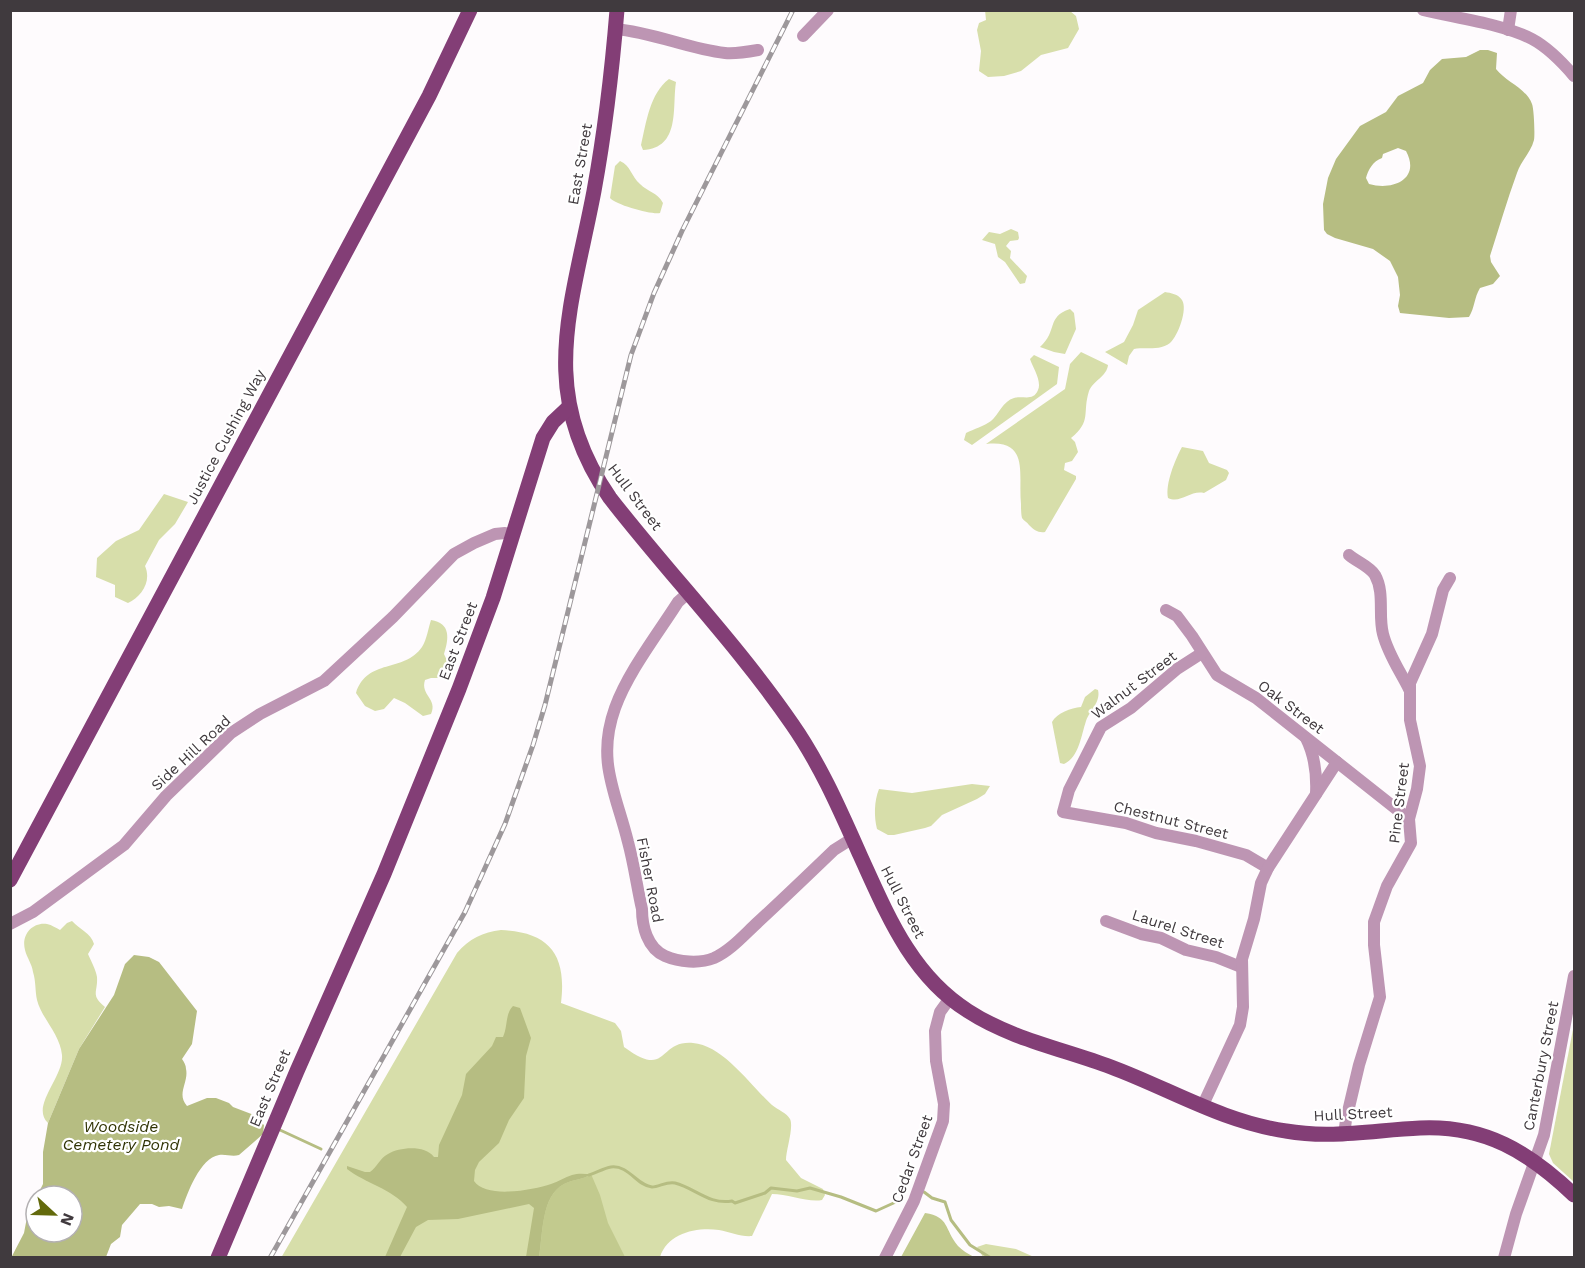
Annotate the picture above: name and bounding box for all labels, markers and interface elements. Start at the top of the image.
street label: East Street [564,121,596,206]
street label: Justice Cushing Way [183,366,269,508]
street label: Hull Street [604,460,666,535]
street label: East Street [435,599,481,683]
street label: Walnut Street [1088,647,1181,723]
street label: Oak Street [1254,676,1328,738]
street label: Side Hill Road [148,712,234,794]
street label: Pine Street [1385,761,1413,844]
street label: Chestnut Street [1112,797,1231,843]
street label: Fisher Road [633,836,667,924]
street label: Hull Street [877,863,929,942]
street label: Laurel Street [1130,906,1227,953]
street label: Canterbury Street [1520,999,1563,1132]
street label: East Street [246,1046,295,1129]
street label: Hull Street [1313,1103,1394,1125]
street label: Cedar Street [888,1112,937,1206]
water label: Woodside Cemetery Pond [63,1117,181,1154]
north arrow [24,1184,84,1244]
text: N [56,1210,78,1228]

